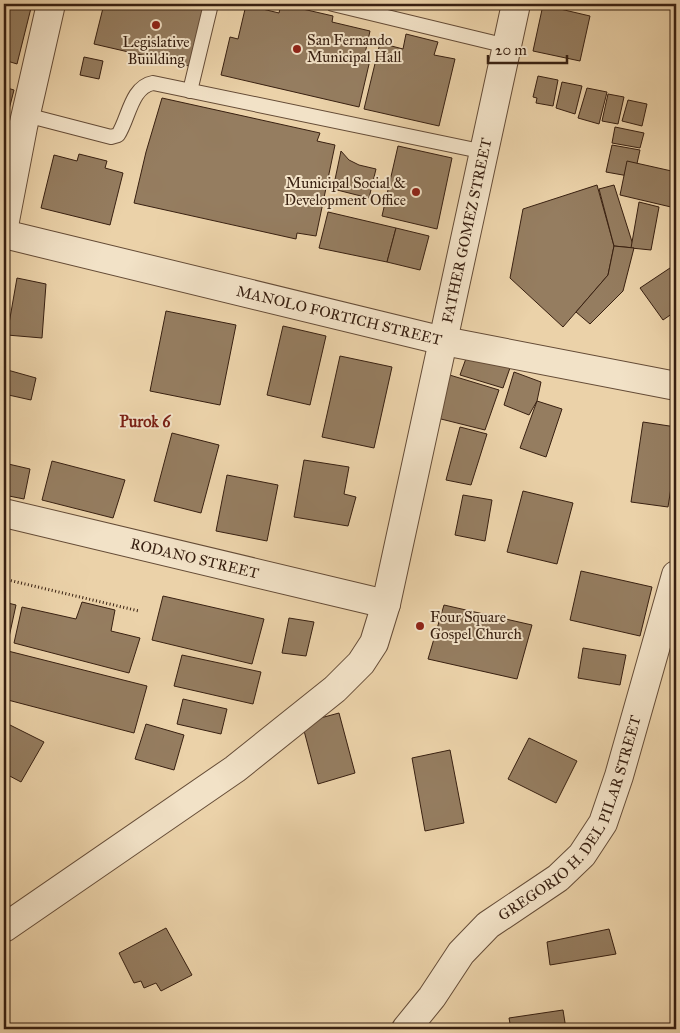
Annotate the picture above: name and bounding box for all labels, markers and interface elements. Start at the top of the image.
marker: Legislative Buiilding [150,19,162,31]
place label: San Fernando Municipal Hall [307,31,402,66]
scale bar [488,32,566,64]
place label: Legislative Buiilding [123,33,189,68]
text: 20 m [495,41,527,59]
marker: San Fernando Municipal Hall [291,43,303,55]
street label: FATHER GOMEZ STREET [438,136,496,325]
place label: Municipal Social & Development Office [284,174,406,209]
marker: Municipal Social & Development Office [410,186,422,198]
street label: MANOLO FORTICH STREET [235,282,444,349]
district label: Purok 6 [120,412,171,431]
street label: RODANO STREET [128,534,261,582]
place label: Four Square Gospel Church [430,608,523,643]
marker: Four Square Gospel Church [414,620,426,632]
street label: GREGORIO H. DEL PILAR STREET [495,713,645,925]

